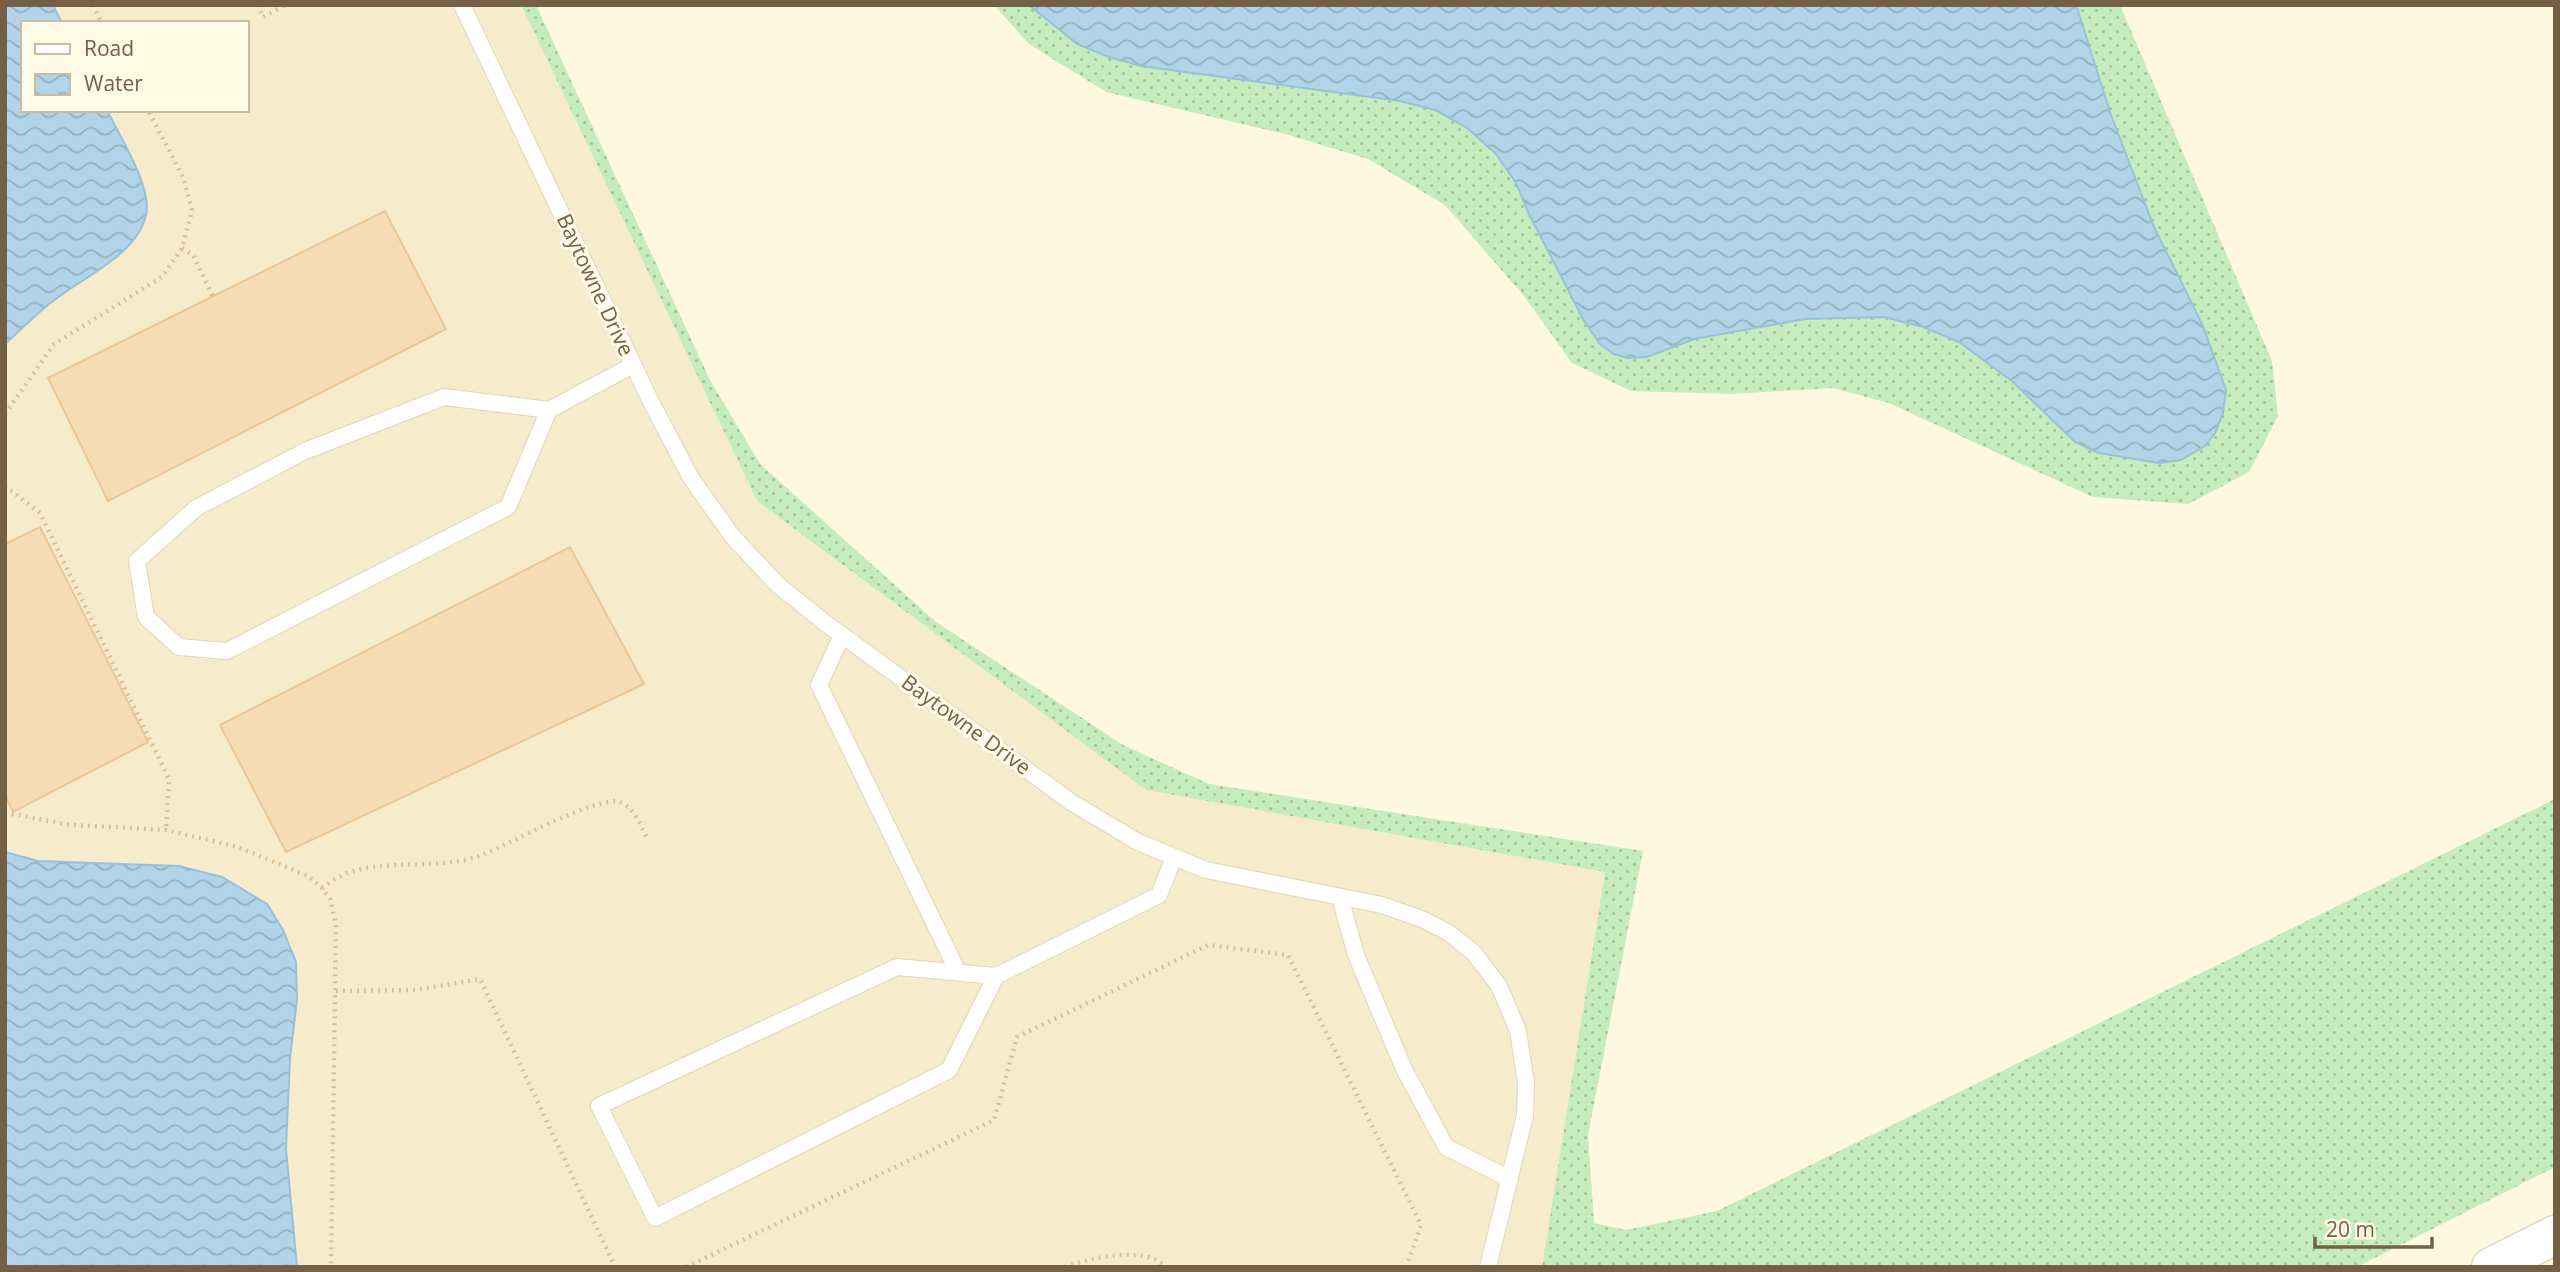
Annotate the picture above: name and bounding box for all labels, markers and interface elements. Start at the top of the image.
legend [21,21,248,112]
text: Road [84,34,134,62]
text: Water [84,69,143,97]
street label: Baytowne Drive [551,209,641,360]
street label: Baytowne Drive [896,668,1037,781]
scale bar [2315,1206,2432,1250]
text: 20 m [2326,1215,2375,1243]

